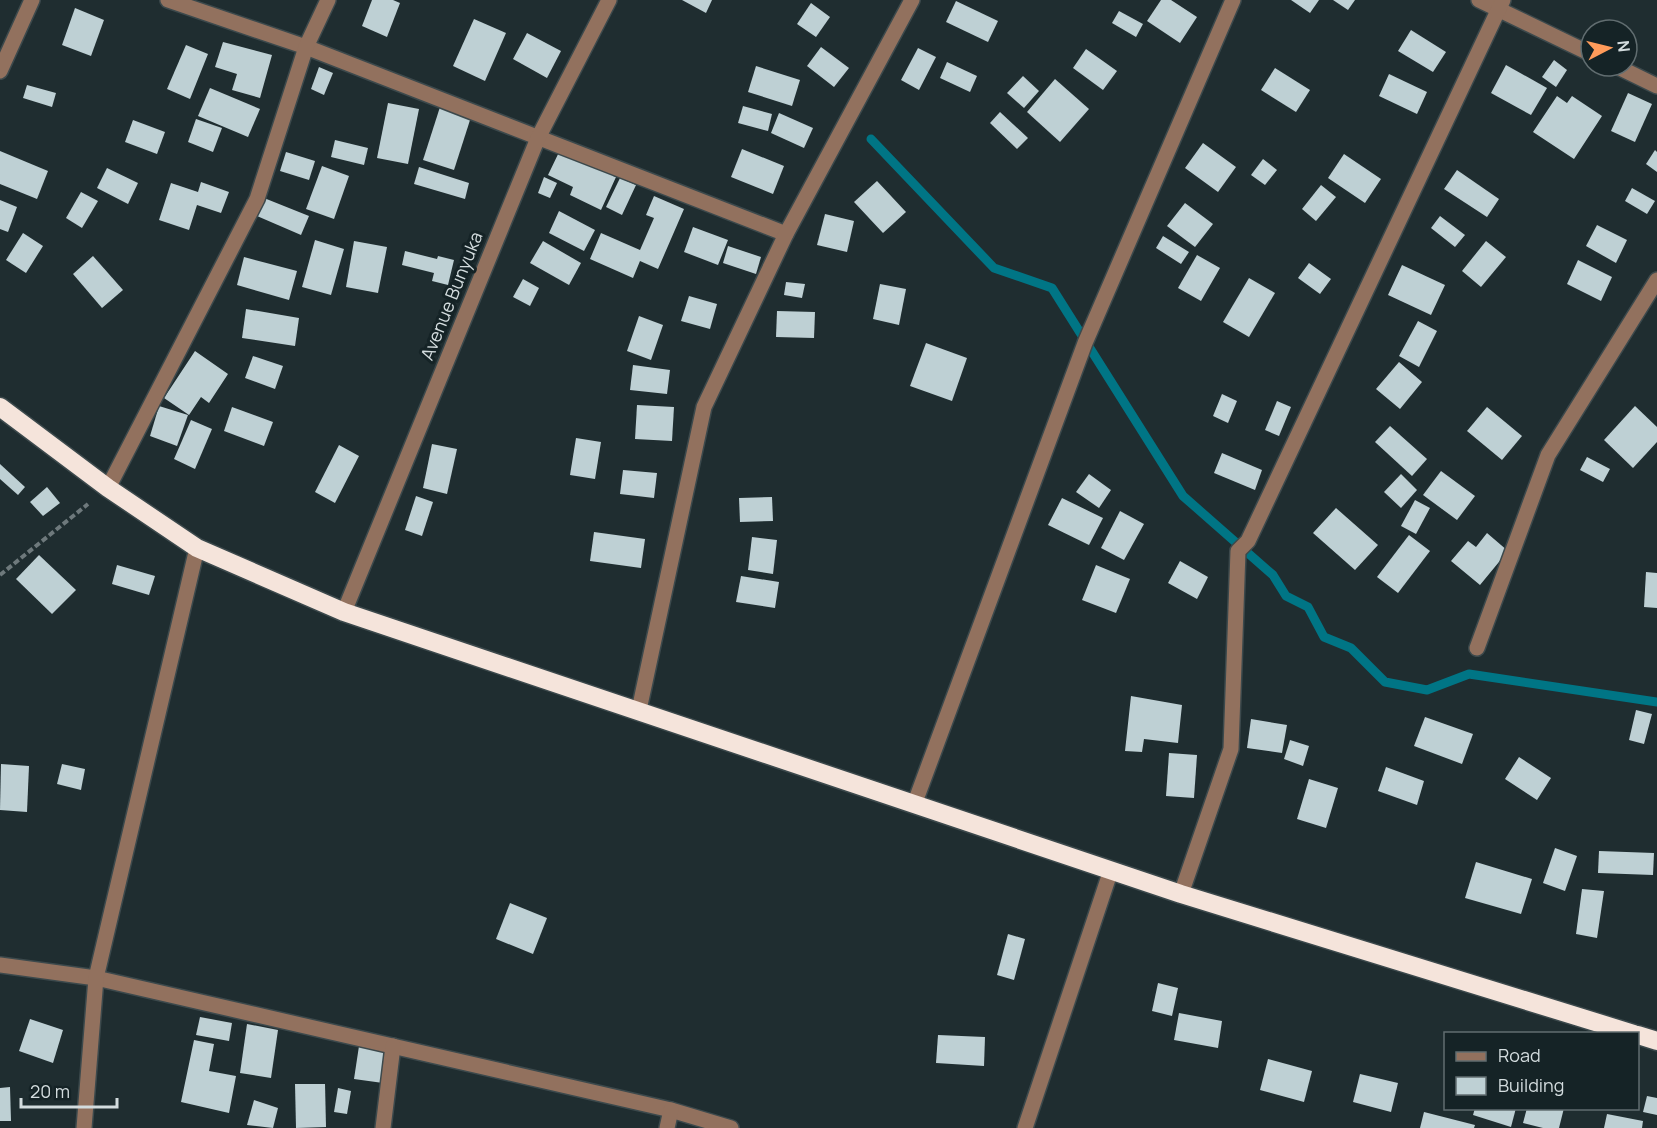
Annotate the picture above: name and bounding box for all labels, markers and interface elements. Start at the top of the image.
north arrow [1579,18,1639,78]
text: N [1612,39,1636,53]
street label: Avenue Bunyuka [414,228,488,363]
legend [1444,1032,1639,1110]
text: Road [1498,1043,1541,1067]
scale bar [21,1071,117,1109]
text: Building [1498,1073,1564,1097]
text: 20 m [30,1079,70,1103]

